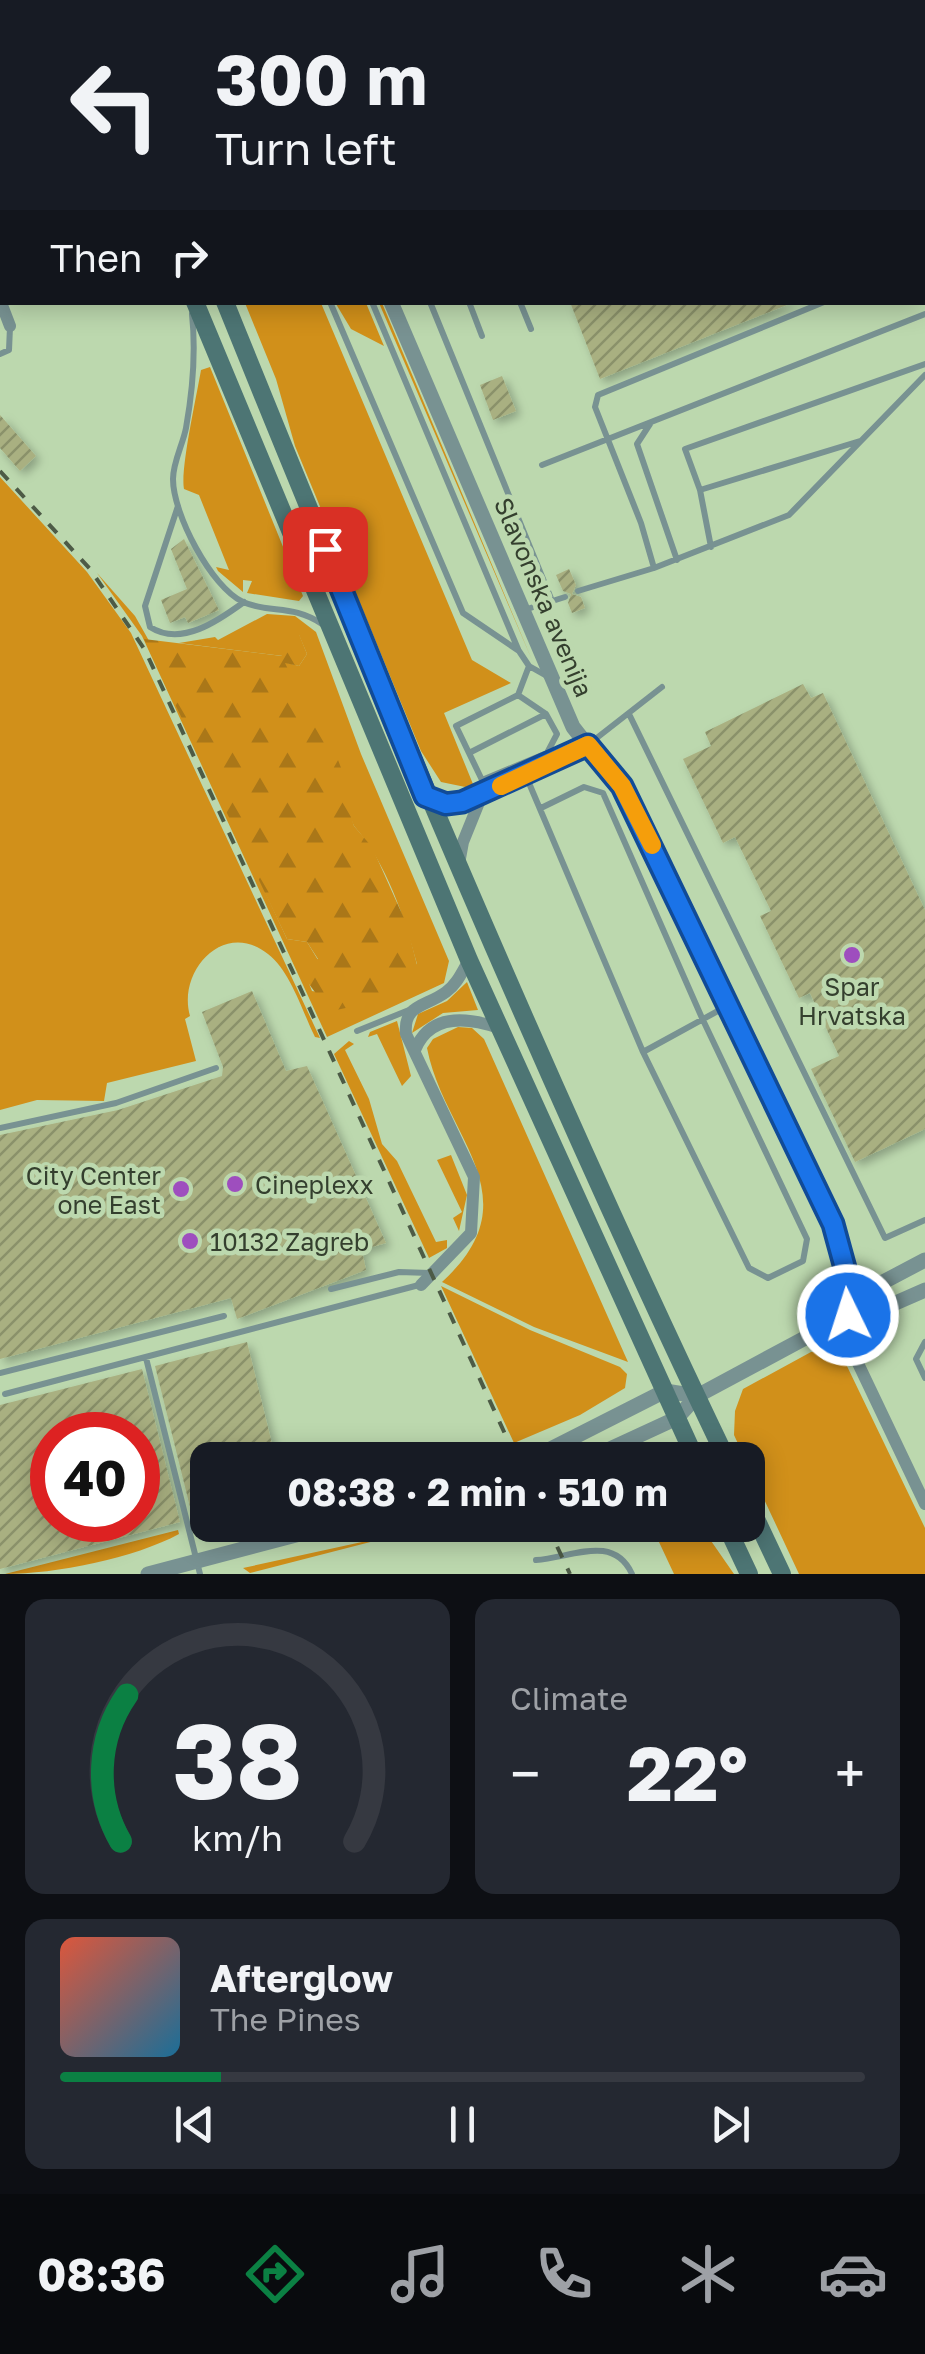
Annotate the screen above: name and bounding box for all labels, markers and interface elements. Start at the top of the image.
text: 300 m [215,36,427,120]
icon: left [50,40,180,170]
text: Turn left [215,121,397,175]
icon: right [162,230,217,285]
text: Then [50,235,142,280]
street label: Slavonska avenija [488,493,600,701]
pin [283,507,368,592]
icon: arrive [298,522,353,577]
marker: Spar Hrvatska [841,944,863,966]
place label: Spar Hrvatska [798,971,906,1031]
place label: City Center one East [26,1160,161,1220]
place label: Cineplexx [255,1169,374,1200]
marker: Cineplexx [224,1173,246,1195]
marker: City Center one East [170,1178,192,1200]
place label: 10132 Zagreb [210,1226,369,1257]
marker: 10132 Zagreb [179,1230,201,1252]
position arrow [796,1263,900,1367]
speed limit sign: 40 [30,1412,160,1542]
text: 08:38 · 2 min · 510 m [287,1469,668,1514]
text: Climate [510,1679,628,1717]
text: 38 [172,1697,303,1822]
text: 22° [627,1727,748,1818]
text: − [510,1740,540,1806]
text: + [835,1740,865,1806]
text: km/h [192,1816,283,1859]
text: Afterglow [210,1955,393,2000]
text: The Pines [210,2000,361,2038]
icon: previous [167,2097,222,2152]
icon: pause [435,2097,490,2152]
icon: next [703,2097,758,2152]
icon: directions [240,2239,310,2309]
icon: music [385,2239,455,2309]
icon: phone [529,2239,599,2309]
icon: climate [673,2239,743,2309]
icon: car [818,2239,888,2309]
text: 08:36 [37,2247,166,2301]

